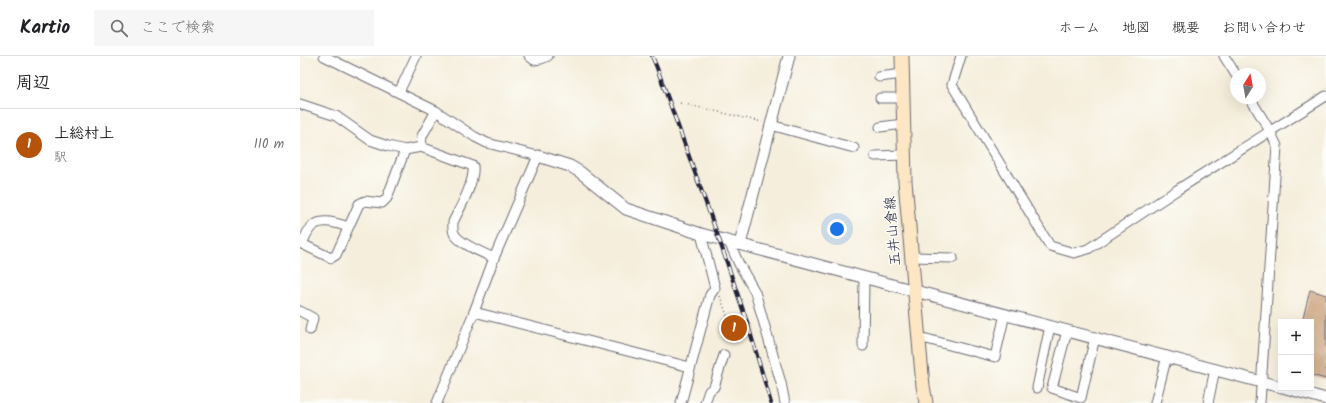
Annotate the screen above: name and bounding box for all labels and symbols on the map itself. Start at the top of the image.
north arrow [1230,68,1266,104]
street label: 五井山倉線 [879,195,907,267]
your location [827,219,847,239]
pin: 1 [721,313,747,343]

